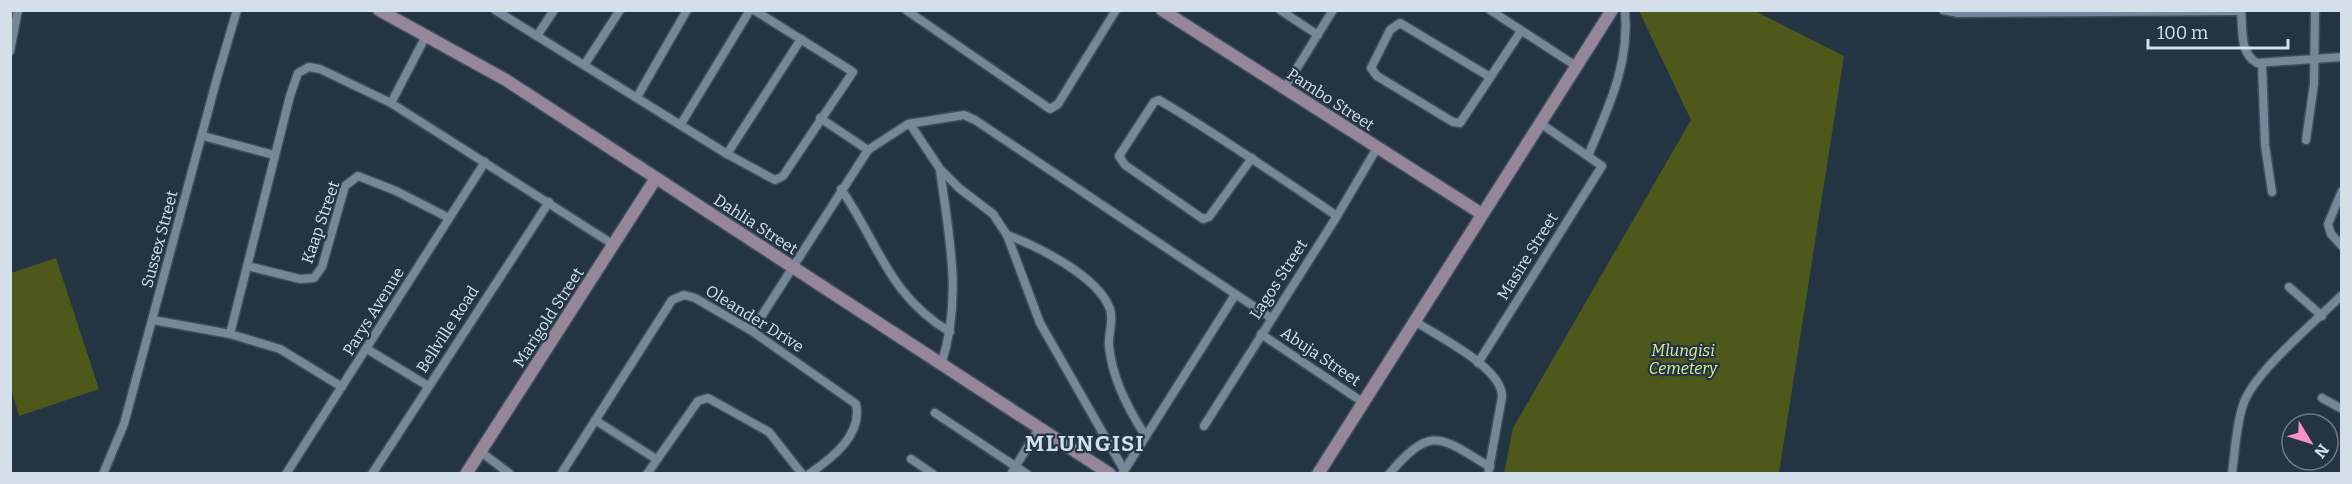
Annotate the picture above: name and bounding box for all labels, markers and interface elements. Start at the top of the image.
scale bar [2148,12,2288,50]
text: 100 m [2157,22,2208,44]
street label: Pambo Street [1284,64,1378,135]
street label: Kaap Street [297,178,344,266]
street label: Sussex Street [137,188,182,290]
street label: Dahlia Street [710,190,801,259]
street label: Masire Street [1493,209,1562,303]
street label: Lagos Street [1246,236,1311,323]
street label: Parys Avenue [339,264,408,359]
street label: Marigold Street [509,264,588,371]
street label: Oleander Drive [702,281,807,356]
street label: Bellville Road [412,282,483,376]
street label: Abuja Street [1277,323,1364,390]
park label: Mlungisi Cemetery [1649,341,1718,378]
north arrow [2280,412,2340,472]
district label: MLUNGISI [1025,430,1145,457]
text: N [2310,440,2333,462]

